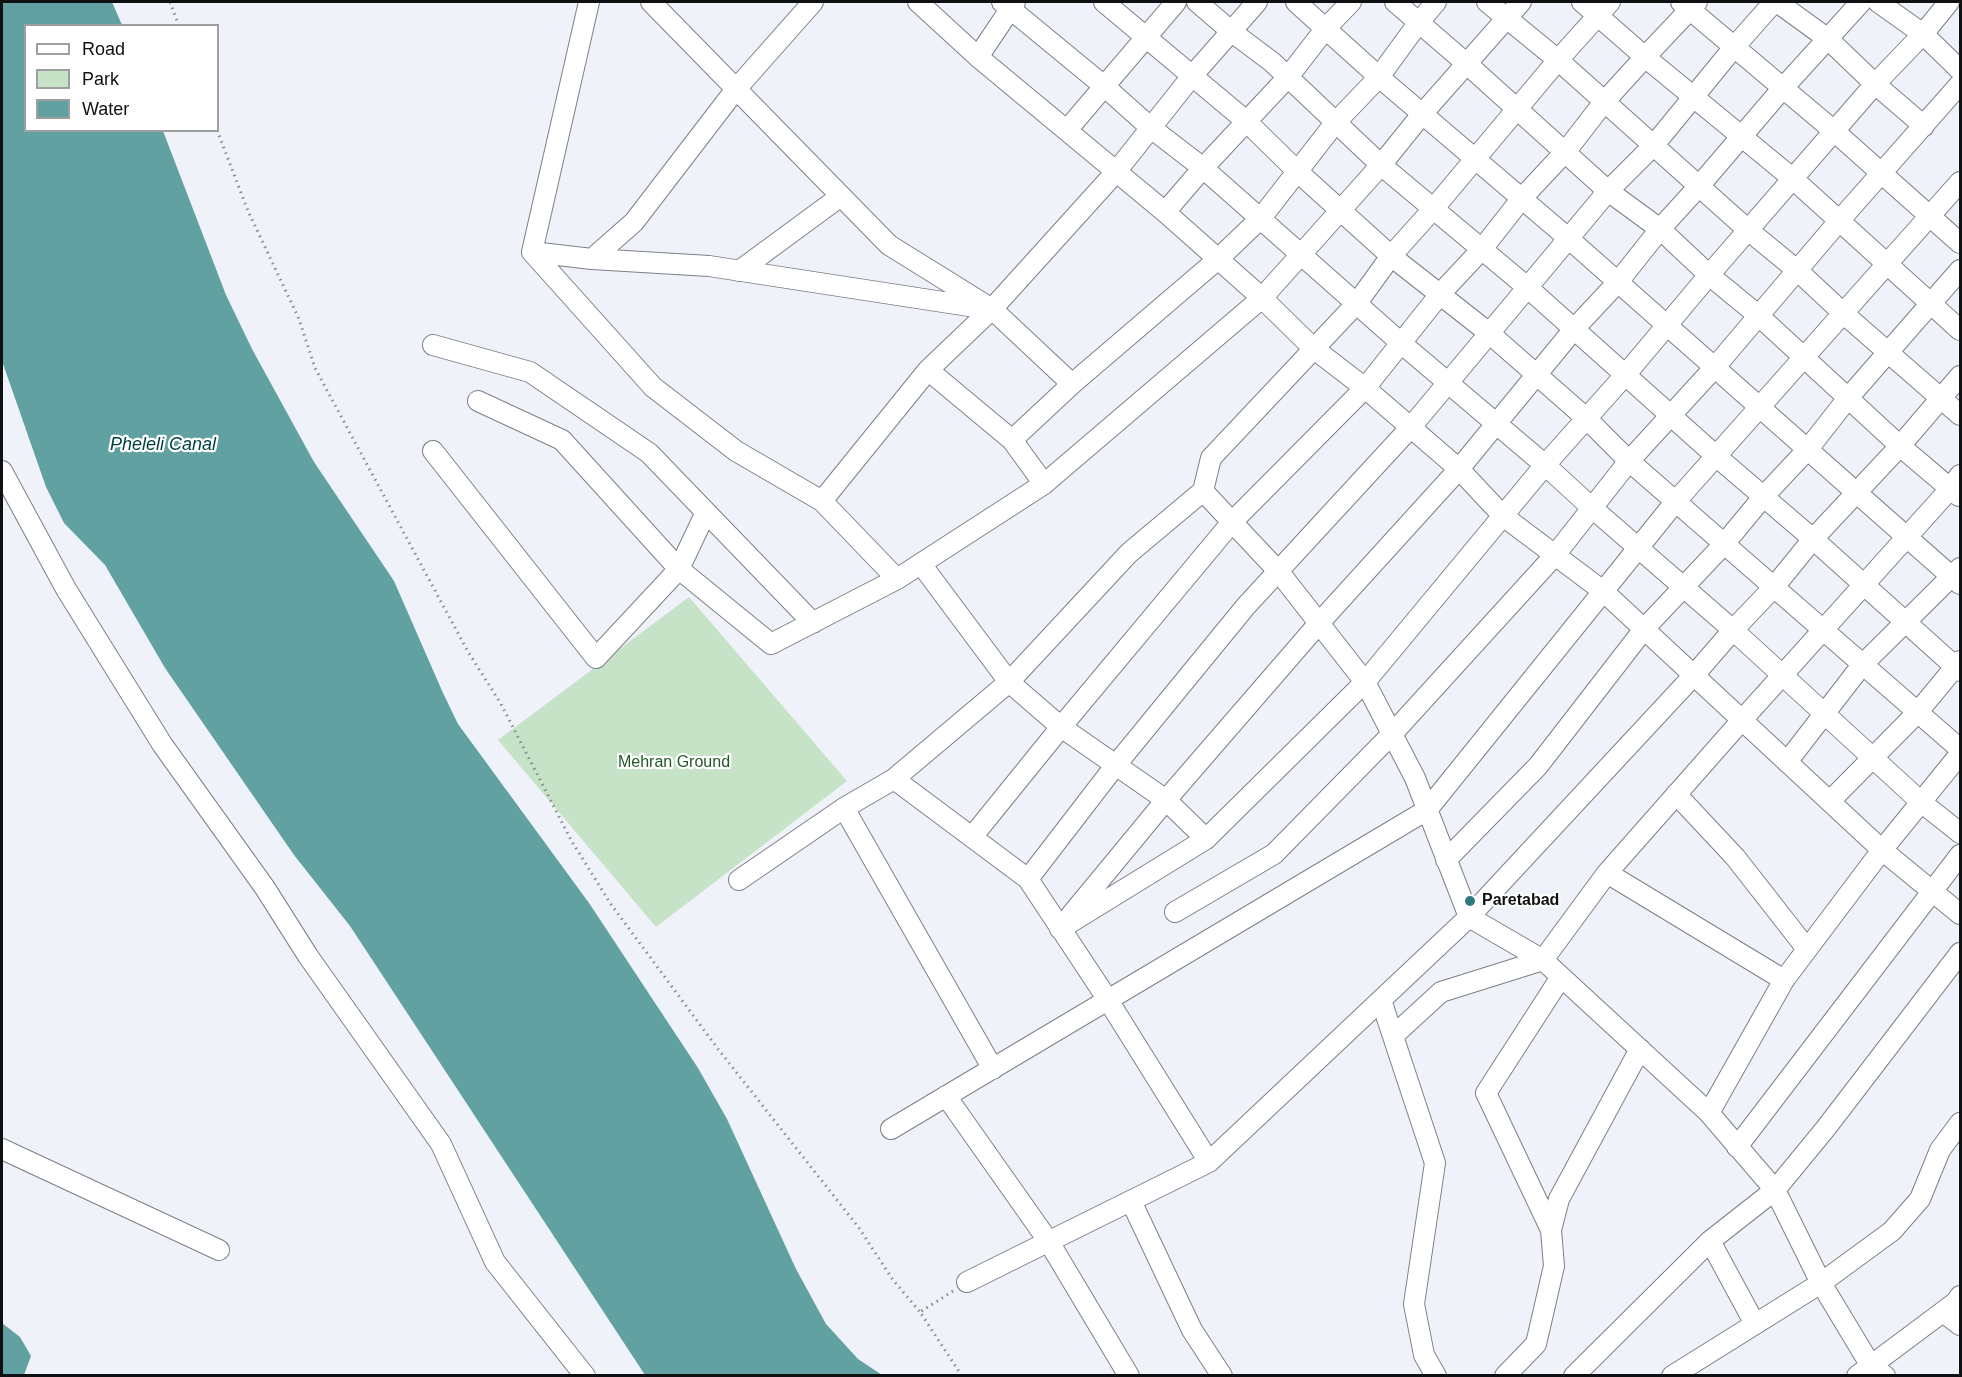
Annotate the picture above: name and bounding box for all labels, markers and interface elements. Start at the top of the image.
legend [24,24,219,132]
text: Road [82,39,125,59]
text: Park [82,69,119,89]
text: Water [82,99,129,119]
water label: Pheleli Canal [110,434,216,456]
park label: Mehran Ground [618,753,730,773]
place label: Paretabad [1482,891,1559,911]
marker: Paretabad [1463,894,1477,908]

